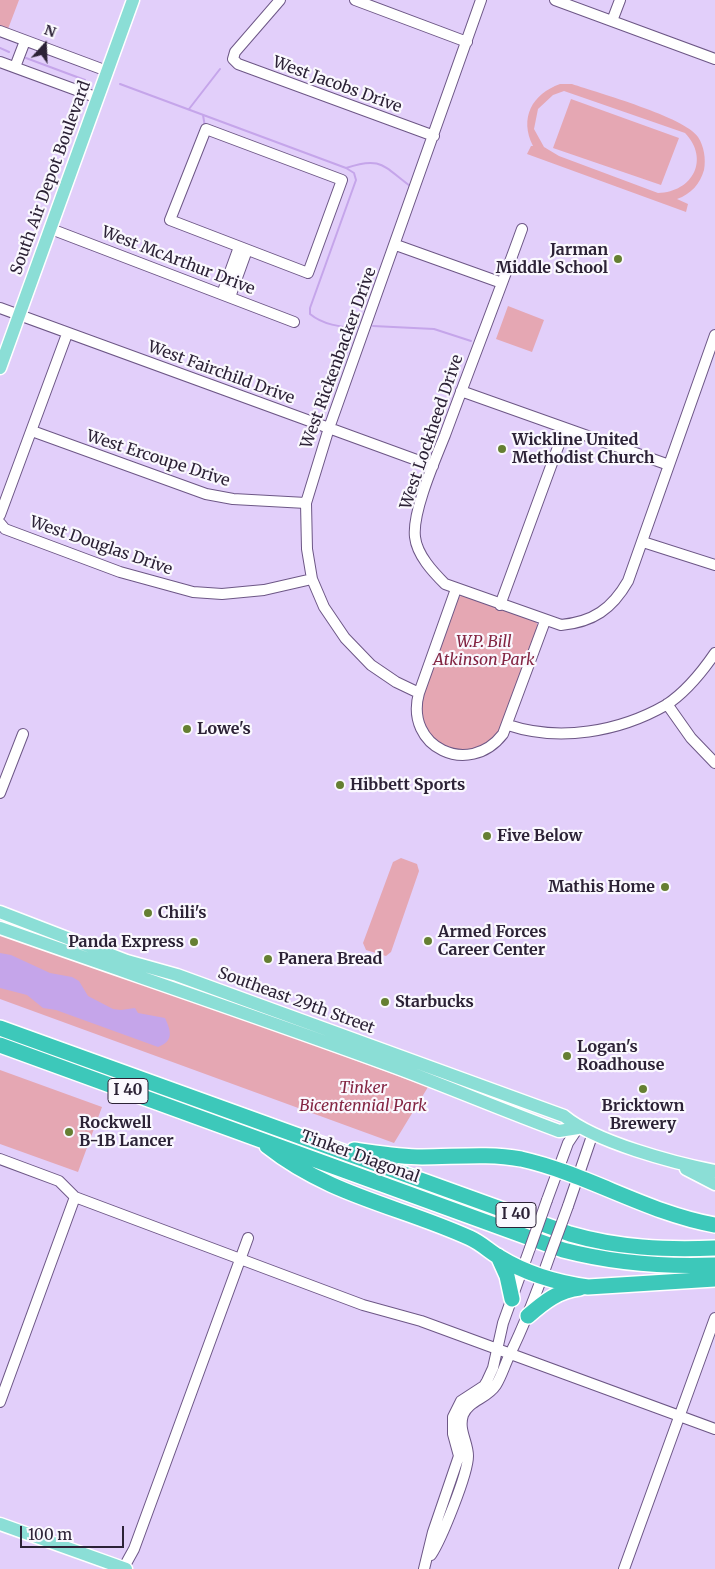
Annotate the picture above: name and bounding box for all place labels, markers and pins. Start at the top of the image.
place label: Jarman Middle School [496,240,608,278]
marker: Jarman Middle School [612,253,624,265]
place label: Wickline United Methodist Church [512,430,654,468]
marker: Wickline United Methodist Church [496,443,508,455]
place label: Lowe's [197,719,251,739]
marker: Lowe's [181,723,193,735]
place label: Hibbett Sports [350,775,465,795]
marker: Hibbett Sports [334,779,346,791]
place label: Five Below [497,826,582,846]
marker: Five Below [481,830,493,842]
place label: Mathis Home [548,877,655,897]
marker: Mathis Home [659,881,671,893]
place label: Chili's [158,903,207,923]
marker: Chili's [142,907,154,919]
place label: Armed Forces Career Center [438,922,547,960]
place label: Panda Express [68,932,184,952]
marker: Armed Forces Career Center [422,935,434,947]
marker: Panda Express [188,936,200,948]
place label: Panera Bread [278,949,382,969]
marker: Panera Bread [262,953,274,965]
place label: Starbucks [395,992,474,1012]
marker: Starbucks [379,996,391,1008]
place label: Logan's Roadhouse [577,1037,664,1075]
marker: Logan's Roadhouse [561,1050,573,1062]
marker: Bricktown Brewery [637,1083,649,1095]
place label: Bricktown Brewery [602,1096,684,1134]
place label: Rockwell B-1B Lancer [79,1113,174,1151]
marker: Rockwell B-1B Lancer [63,1126,75,1138]

